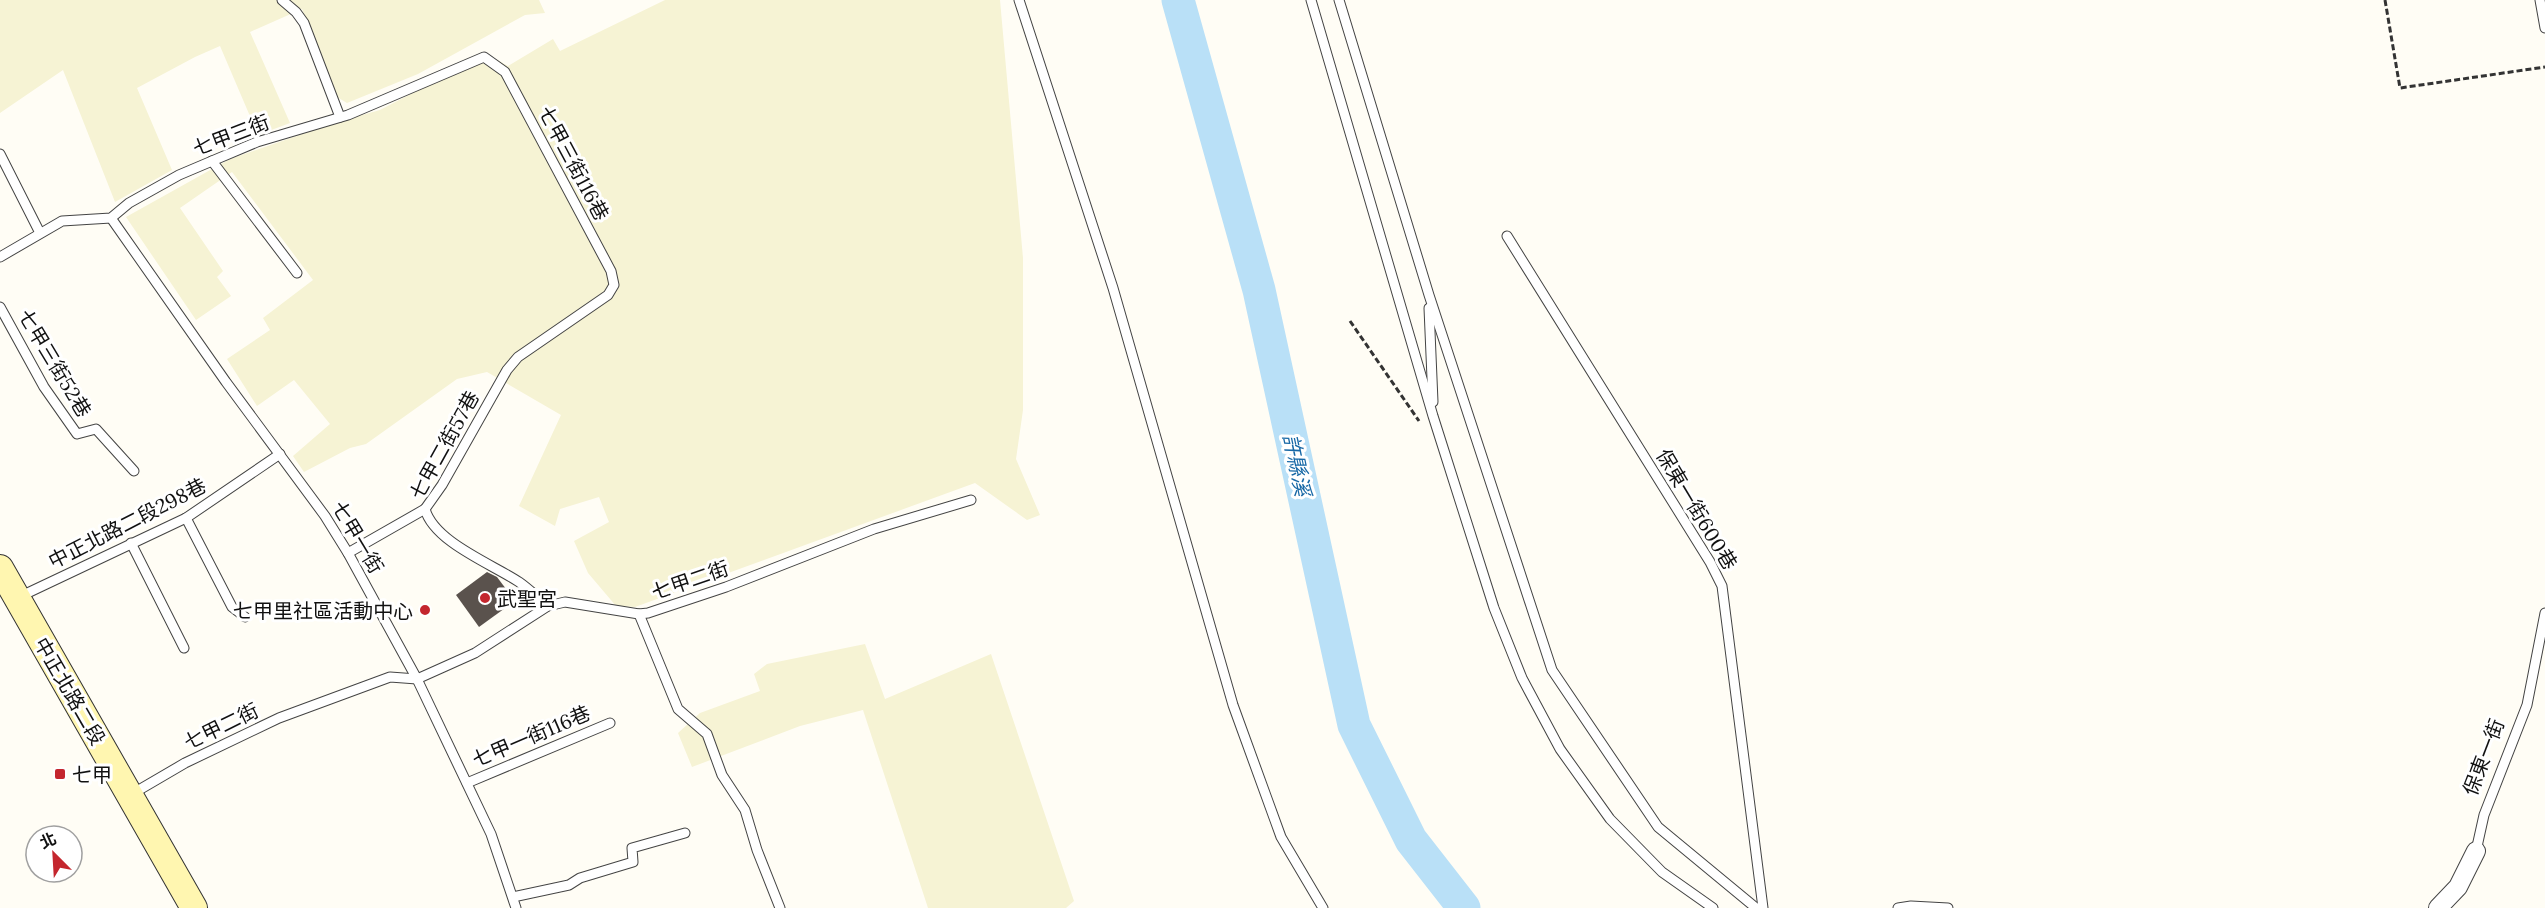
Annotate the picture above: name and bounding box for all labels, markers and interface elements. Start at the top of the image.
street label: 七甲三街116巷 [533,101,615,225]
street label: 七甲三街 [189,109,273,161]
street label: 七甲三街52巷 [13,304,97,422]
street label: 七甲二街57巷 [404,386,484,504]
water label: 許縣溪 [1277,431,1317,502]
street label: 保東一街600巷 [1651,444,1743,574]
street label: 中正北路二段298巷 [44,472,210,574]
street label: 七甲一街 [327,496,389,578]
street label: 七甲二街 [648,555,732,605]
place label: 武聖宮 [497,586,557,611]
marker: 武聖宮 [478,591,492,605]
place label: 七甲里社區活動中心 [233,598,413,623]
marker: 七甲里社區活動中心 [418,603,432,617]
street label: 中正北路二段 [29,633,111,749]
street label: 七甲二街 [180,697,262,755]
street label: 七甲一街116巷 [468,700,594,772]
street label: 保東一街 [2457,715,2509,799]
place label: 七甲 [72,762,112,787]
marker: 七甲 [53,767,67,781]
north arrow [24,824,84,884]
text: 北 [37,828,59,853]

